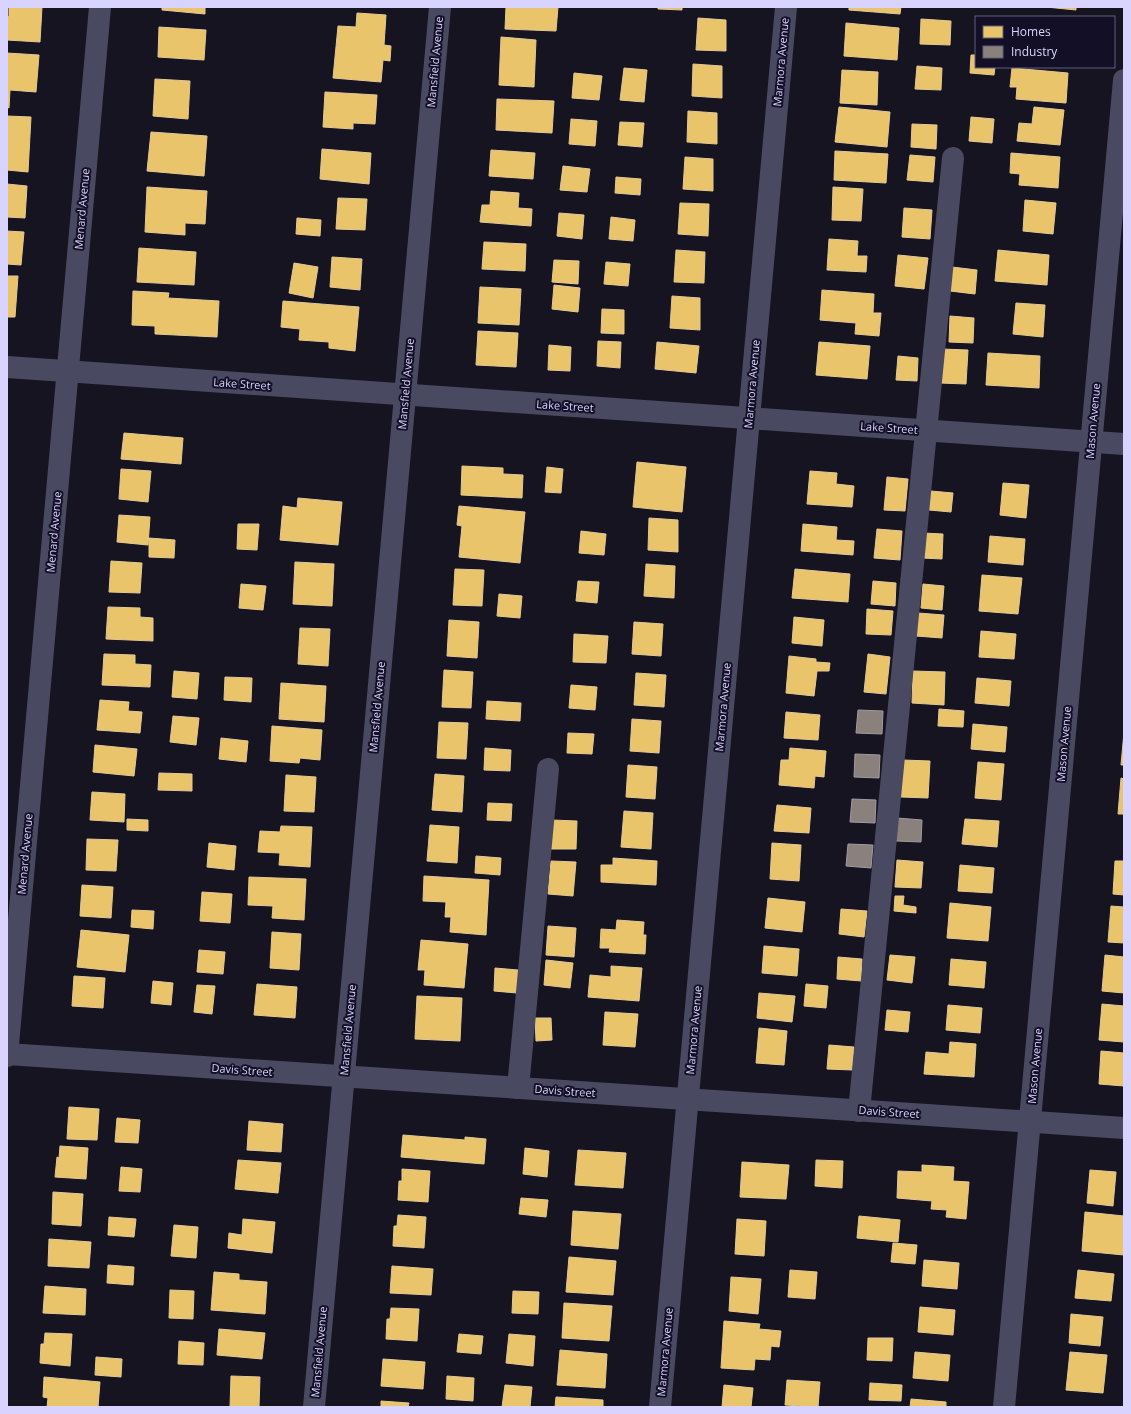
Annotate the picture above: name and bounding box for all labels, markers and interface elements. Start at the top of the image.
street label: Mansfield Avenue [423,16,446,108]
legend [975,16,1115,68]
street label: Marmora Avenue [769,17,792,107]
text: Homes [1011,23,1051,40]
text: Industry [1011,43,1058,60]
street label: Menard Avenue [70,168,93,250]
street label: Mansfield Avenue [394,338,417,430]
street label: Marmora Avenue [740,339,763,429]
street label: Lake Street [213,374,271,393]
street label: Mason Avenue [1082,383,1103,459]
street label: Lake Street [536,396,594,415]
street label: Lake Street [860,418,918,437]
street label: Menard Avenue [42,491,65,573]
street label: Mansfield Avenue [365,661,388,753]
street label: Marmora Avenue [711,662,734,752]
street label: Mason Avenue [1053,706,1074,782]
street label: Menard Avenue [13,813,36,895]
street label: Mansfield Avenue [336,984,359,1076]
street label: Marmora Avenue [682,985,705,1075]
street label: Mason Avenue [1024,1028,1045,1104]
street label: Davis Street [211,1060,273,1079]
street label: Davis Street [534,1081,596,1100]
street label: Davis Street [858,1102,920,1121]
street label: Mansfield Avenue [307,1306,330,1398]
street label: Marmora Avenue [653,1307,676,1397]

